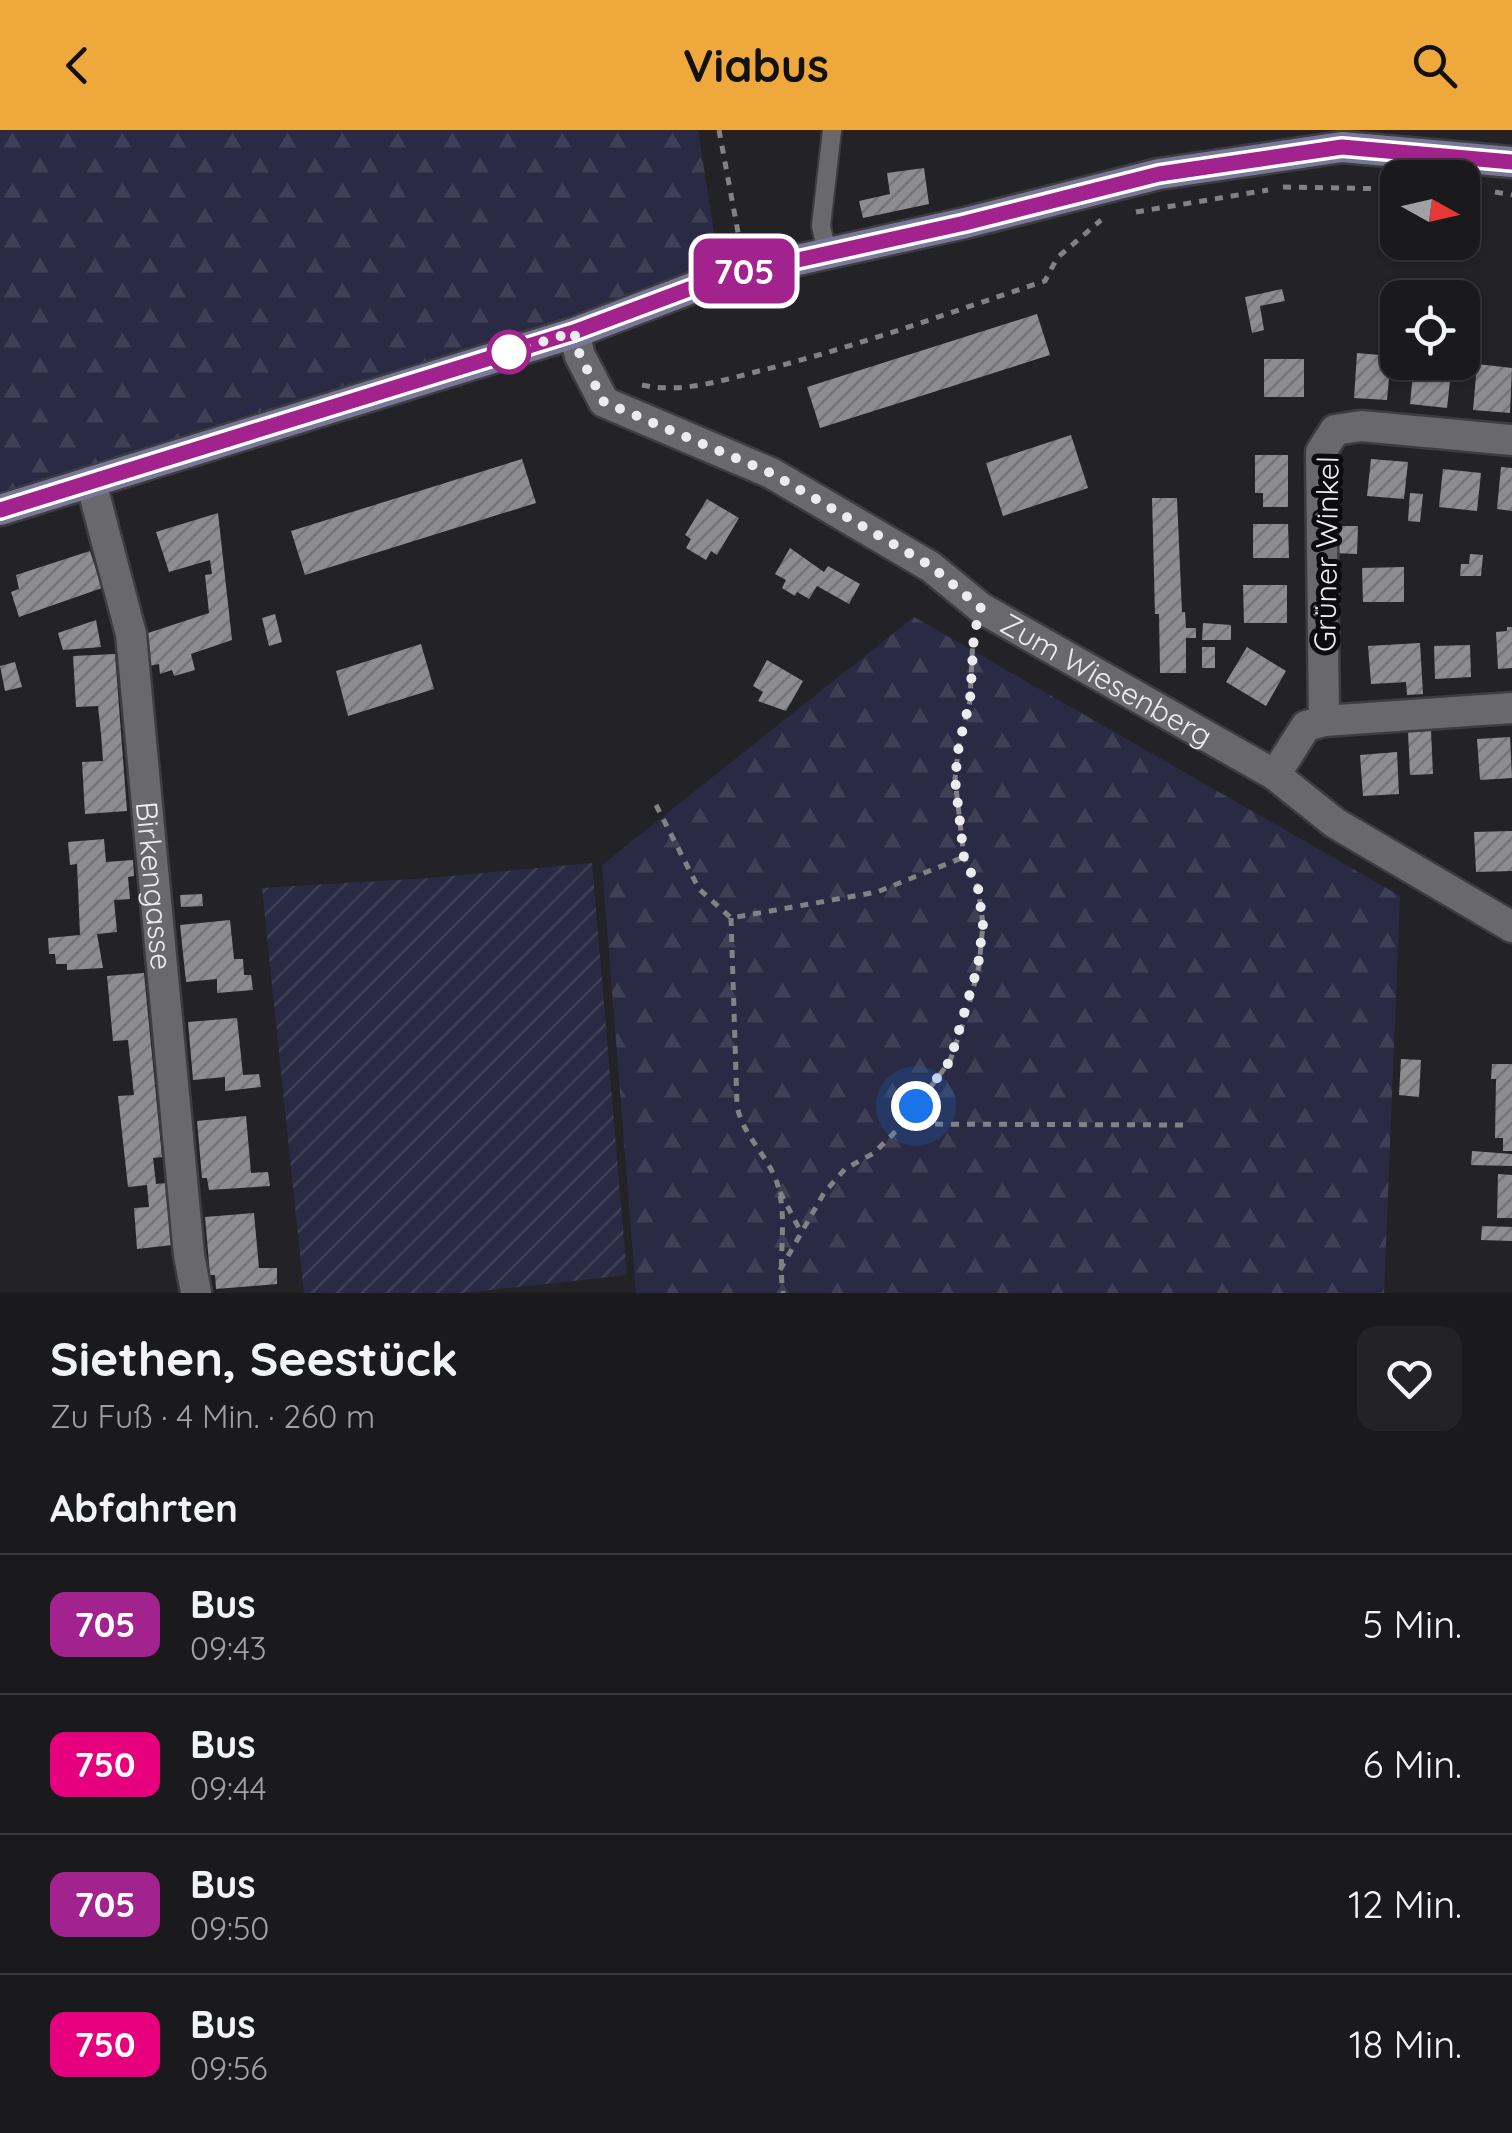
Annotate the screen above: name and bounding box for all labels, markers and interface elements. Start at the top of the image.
text: Viabus [683,37,829,93]
icon: back [50,38,105,93]
icon: search [1407,38,1462,93]
north arrow [1380,160,1480,260]
map controls [1380,160,1480,380]
line badge: 705 [686,238,802,304]
text: 705 [714,249,774,293]
button: locate [1380,280,1480,380]
unlabelled marker [488,331,530,373]
street label: Grüner Winkel [1305,456,1347,652]
street label: Zum Wiesenberg [994,604,1219,755]
street label: Birkengasse [128,800,181,972]
your location [891,1081,941,1131]
button: heart [1357,1326,1462,1431]
text: Siethen, Seestück [50,1328,458,1388]
text: Zu Fuß · 4 Min. · 260 m [50,1396,375,1436]
text: Abfahrten [50,1484,238,1532]
text: Bus [190,1580,256,1628]
text: 5 Min. [1363,1600,1462,1648]
text: 705 [75,1602,135,1646]
text: 09:43 [190,1628,267,1668]
text: Bus [190,1720,256,1768]
text: 6 Min. [1363,1740,1462,1788]
text: 750 [75,1742,135,1786]
text: 09:44 [190,1768,267,1808]
text: Bus [190,1860,256,1908]
text: 12 Min. [1348,1880,1462,1928]
text: 705 [75,1882,135,1926]
text: 09:50 [190,1908,269,1948]
text: Bus [190,2000,256,2048]
text: 18 Min. [1349,2020,1462,2068]
text: 750 [75,2022,135,2066]
text: 09:56 [190,2048,268,2088]

